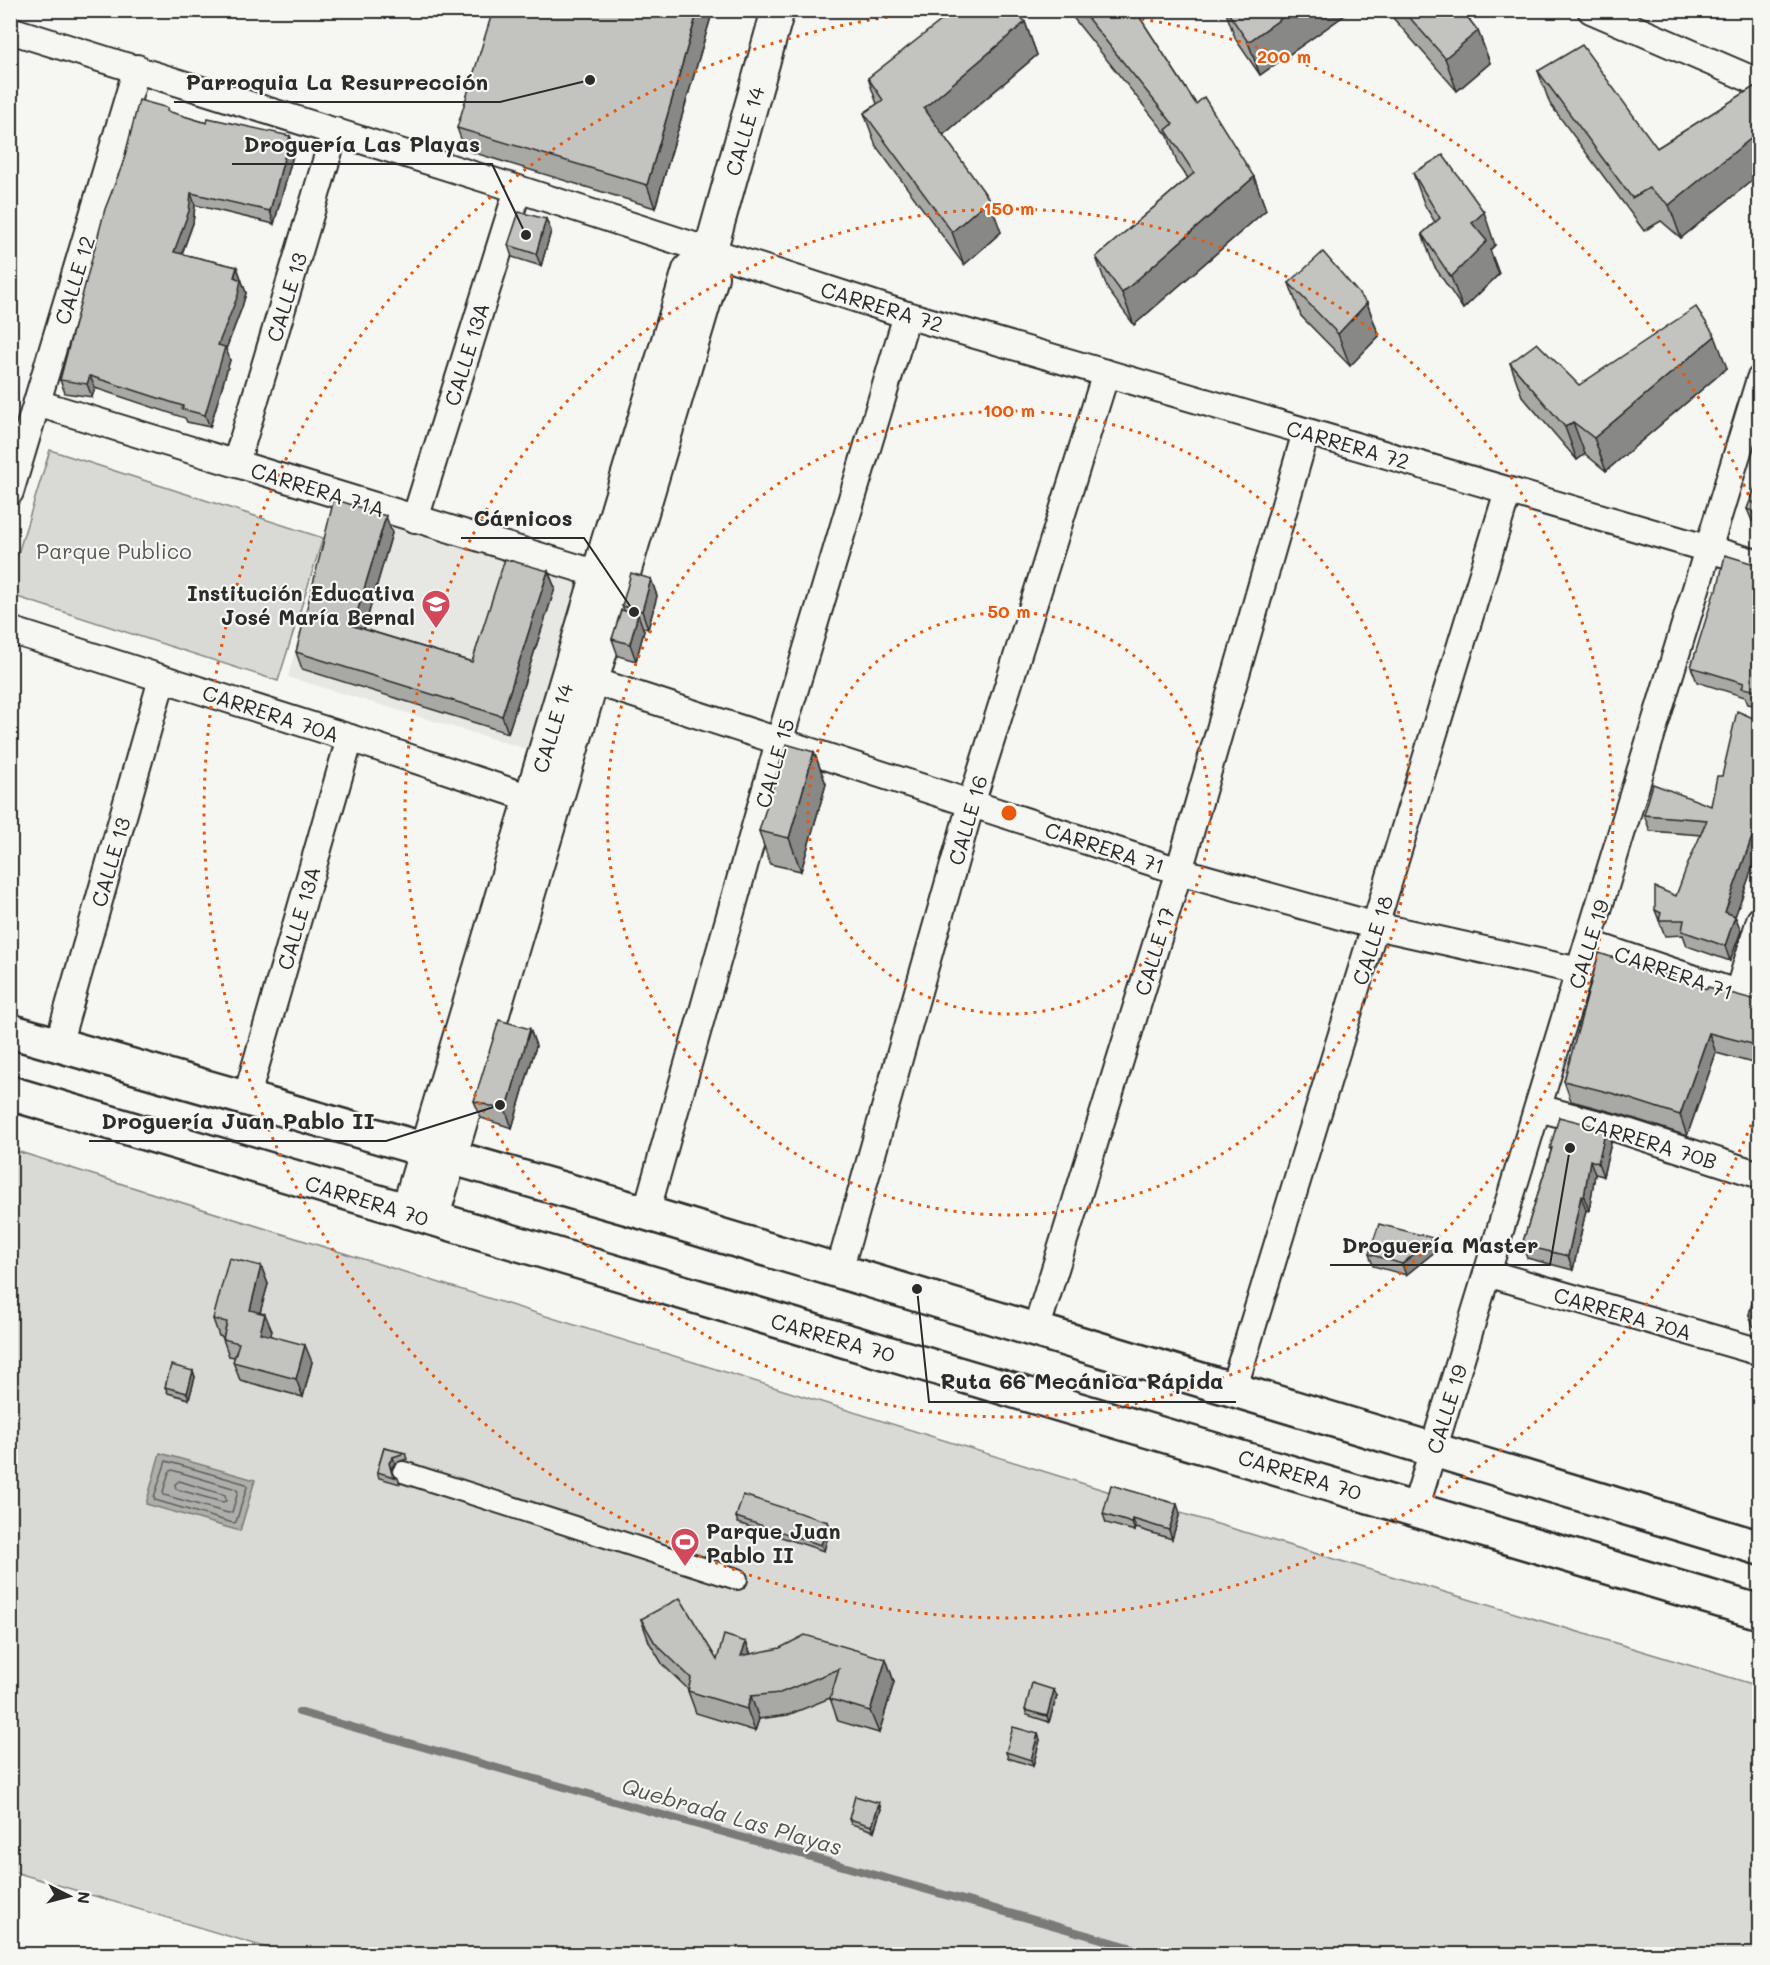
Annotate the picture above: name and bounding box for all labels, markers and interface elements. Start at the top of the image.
text: 200 m [1257,44,1311,68]
callout: Parroquia La Resurrección [174,62,500,102]
text: Parroquia La Resurrección [186,67,488,96]
street label: CALLE 14 [718,82,770,179]
callout: Droguería Las Playas [232,124,492,164]
text: Droguería Las Playas [244,129,480,158]
text: 150 m [984,196,1034,220]
street label: CALLE 12 [48,232,100,328]
street label: CALLE 13 [260,249,312,345]
street label: CARRERA 72 [818,275,946,337]
street label: CALLE 13A [438,299,494,409]
text: 100 m [983,398,1035,422]
street label: CARRERA 72 [1283,414,1413,474]
street label: CARRERA 71A [248,456,388,522]
callout: Cárnicos [461,498,584,538]
text: Cárnicos [474,503,572,532]
park label: Parque Publico [36,537,192,564]
place label: Institución Educativa José María Bernal [187,579,415,630]
school or university icon: Institución Educativa José María Bernal [420,588,452,630]
text: 50 m [988,599,1030,623]
street label: CARRERA 70A [199,678,343,748]
street label: CALLE 14 [526,679,579,776]
street label: CALLE 15 [748,715,800,811]
street label: CALLE 16 [941,772,993,868]
centre of rings [999,803,1019,823]
street label: CALLE 13 [84,814,136,910]
street label: CARRERA 71 [1042,815,1168,879]
street label: CALLE 13A [270,863,326,973]
street label: CALLE 18 [1346,892,1398,988]
street label: CALLE 19 [1562,896,1614,992]
street label: CALLE 17 [1128,903,1180,999]
street label: CARRERA 71 [1611,939,1737,1005]
callout: Droguería Juan Pablo II [89,1101,386,1141]
text: Droguería Juan Pablo II [101,1106,375,1135]
street label: CARRERA 70B [1578,1107,1720,1175]
street label: CARRERA 70 [302,1168,432,1232]
callout: Droguería Master [1330,1225,1550,1265]
text: Droguería Master [1342,1230,1538,1259]
street label: CARRERA 70A [1551,1280,1695,1346]
street label: CARRERA 70 [768,1306,898,1368]
street label: CALLE 19 [1420,1361,1472,1457]
callout: Ruta 66 Mecánica Rápida [929,1362,1236,1402]
text: Ruta 66 Mecánica Rápida [940,1366,1224,1395]
street label: CARRERA 70 [1235,1442,1365,1506]
place label: Parque Juan Pablo II [706,1517,841,1568]
sports icon: Parque Juan Pablo II [669,1526,701,1568]
water label: Quebrada Las Playas [618,1771,846,1861]
north arrow [39,1866,99,1926]
text: N [73,1890,95,1905]

